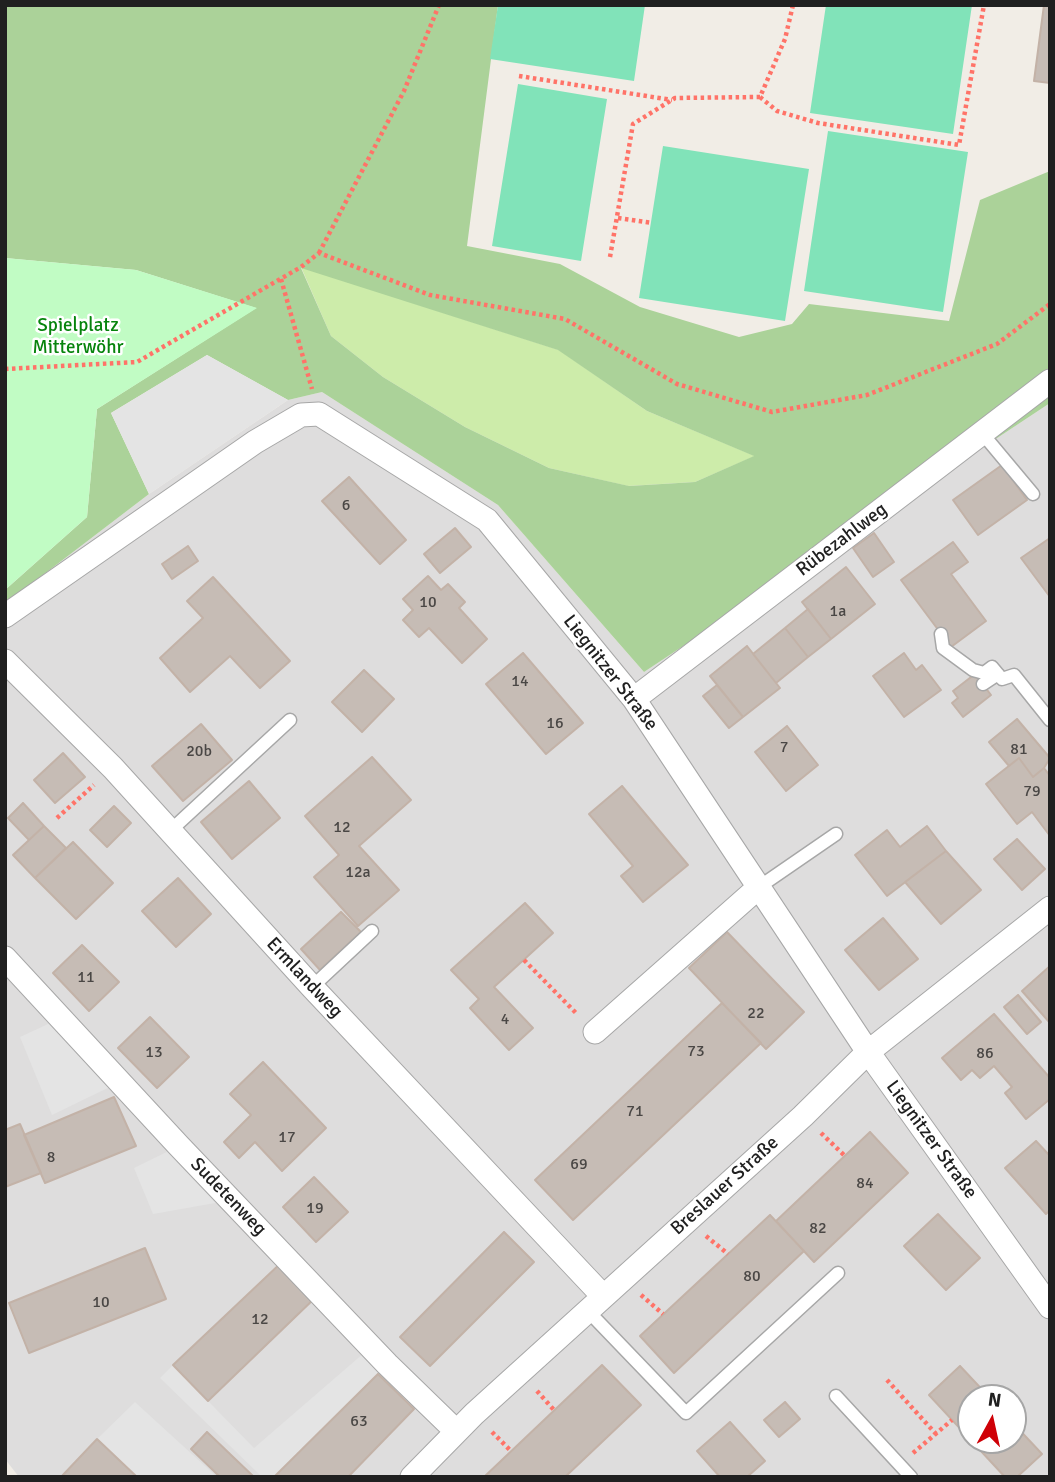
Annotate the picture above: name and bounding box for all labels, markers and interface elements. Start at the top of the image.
park label: Spielplatz Mitterwöhr [32,315,124,359]
house number: 6 [342,496,350,516]
street label: Rübezahlweg [792,498,892,582]
house number: 10 [419,593,437,613]
house number: 1a [830,602,846,622]
street label: Liegnitzer Straße [558,611,662,735]
house number: 14 [511,672,529,692]
house number: 16 [546,714,564,734]
house number: 7 [780,738,788,758]
house number: 81 [1010,740,1028,760]
house number: 20b [186,742,212,762]
house number: 79 [1023,782,1041,802]
house number: 12 [333,818,351,838]
house number: 12a [345,863,371,883]
street label: Ermlandweg [261,933,347,1023]
house number: 11 [77,968,95,988]
house number: 22 [747,1004,765,1024]
house number: 4 [501,1010,509,1030]
house number: 73 [687,1042,705,1062]
house number: 13 [145,1043,163,1063]
house number: 86 [976,1044,994,1064]
street label: Liegnitzer Straße [880,1076,982,1204]
house number: 71 [626,1102,644,1122]
house number: 17 [278,1128,296,1148]
street label: Breslauer Straße [666,1132,784,1240]
house number: 8 [47,1148,55,1168]
street label: Sudetenweg [185,1153,271,1241]
house number: 69 [570,1155,588,1175]
house number: 84 [856,1174,874,1194]
house number: 19 [306,1199,324,1219]
house number: 82 [809,1219,827,1239]
house number: 80 [743,1267,761,1287]
house number: 10 [92,1293,110,1313]
house number: 12 [251,1310,269,1330]
north arrow [957,1384,1027,1454]
text: N [986,1387,1003,1413]
house number: 63 [350,1412,368,1432]

